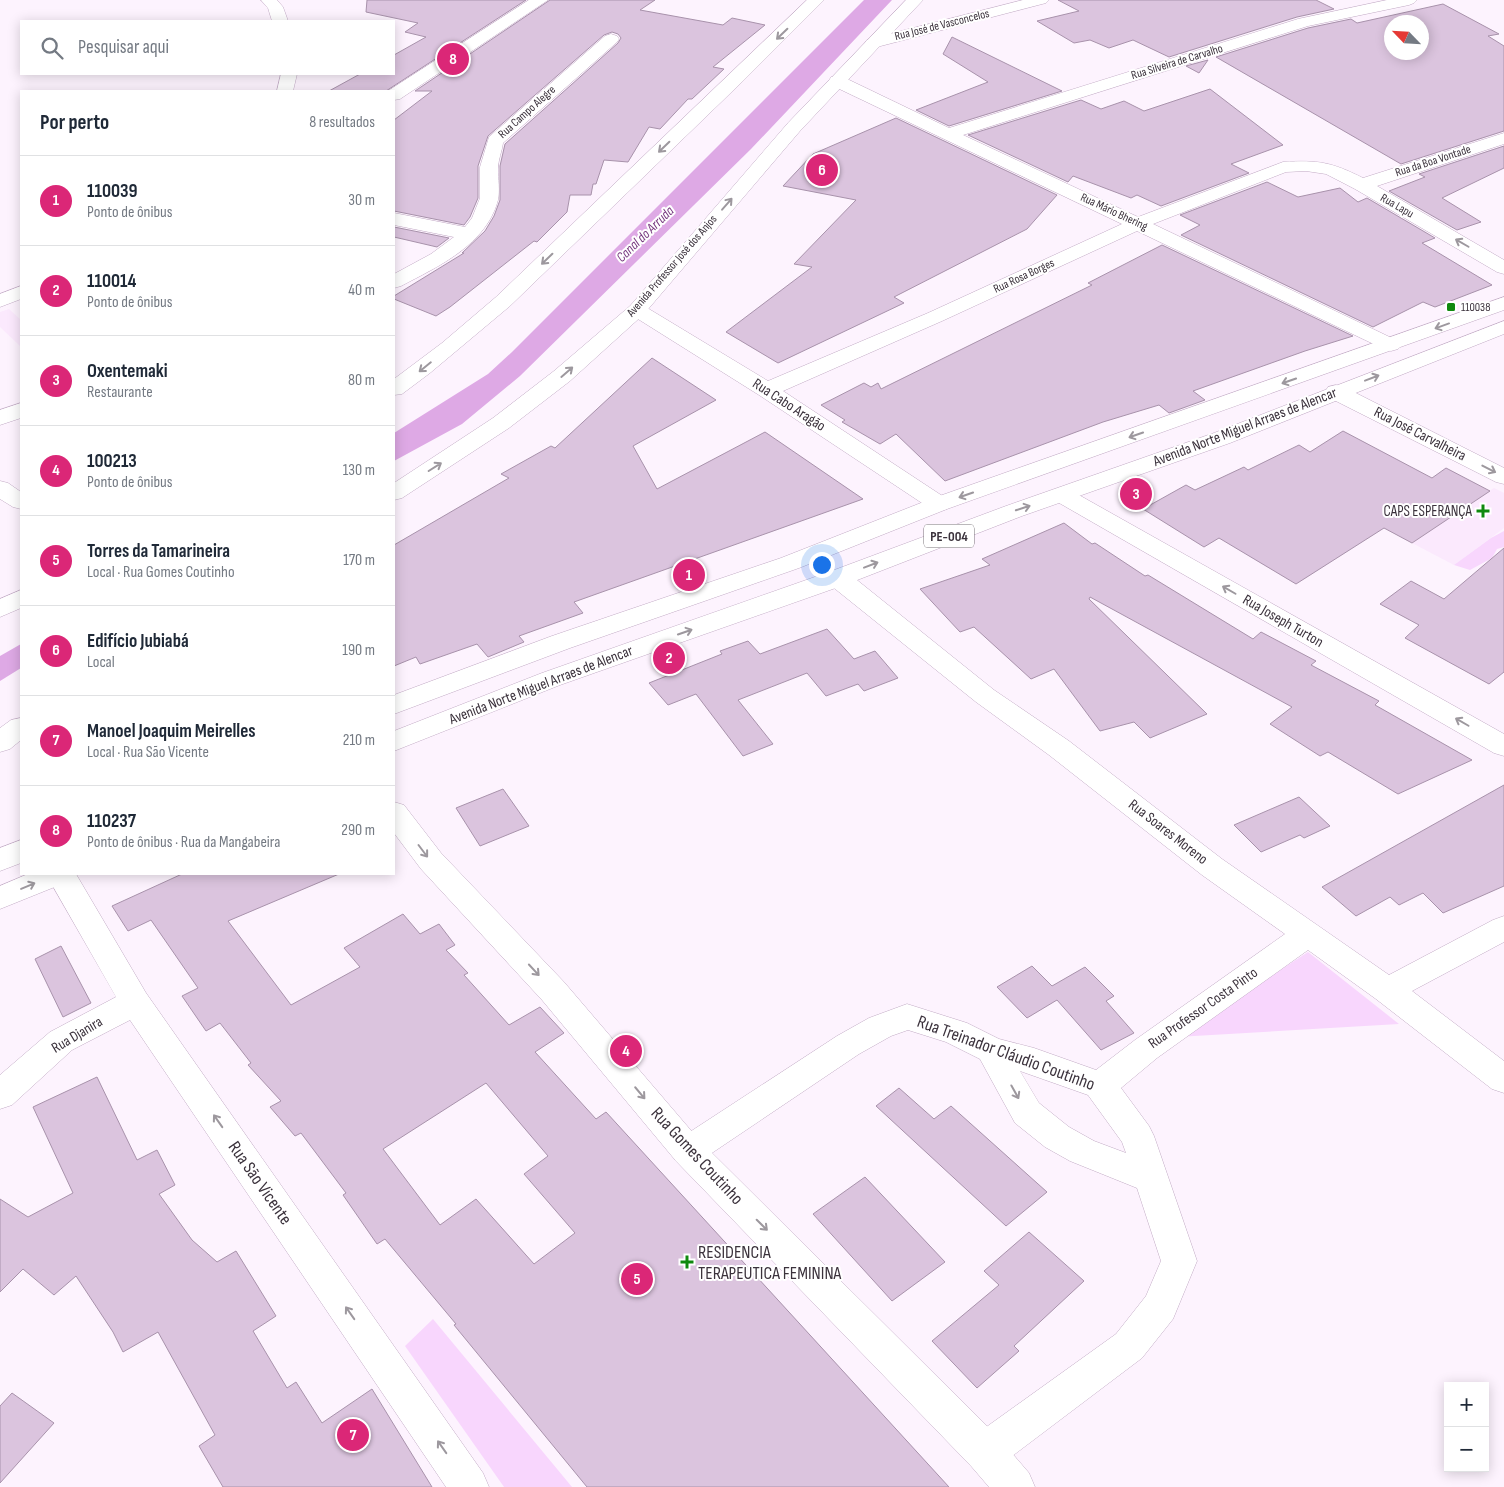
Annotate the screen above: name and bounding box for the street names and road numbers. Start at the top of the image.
street label: Rua José de Vasconcelos [893,6,991,44]
street label: Rua Silveira de Carvalho [1129,41,1225,83]
street label: Rua Campo Alegre [495,82,559,142]
street label: Rua da Boa Vontade [1393,142,1473,180]
street label: Rua Mário Bhering [1078,190,1150,234]
street label: Rua Lapu [1378,190,1416,222]
street label: Avenida Professor José dos Anjos [623,212,720,321]
street label: Rua Rosa Borges [991,255,1057,297]
street label: Rua Cabo Aragão [749,374,829,436]
street label: Avenida Norte Miguel Arraes de Alencar [1150,383,1340,471]
street label: Rua José Carvalheira [1371,403,1469,465]
road number: PE-004 [924,524,974,548]
street label: Rua Joseph Turton [1239,590,1327,652]
street label: Avenida Norte Miguel Arraes de Alencar [446,641,636,729]
street label: Rua Soares Moreno [1125,795,1211,869]
street label: Rua Professor Costa Pinto [1145,963,1261,1053]
street label: Rua Treinador Cláudio Coutinho [914,1011,1098,1095]
street label: Rua Djanira [48,1012,106,1058]
street label: Rua Gomes Coutinho [647,1103,747,1209]
street label: Rua São Vicente [224,1137,296,1229]

